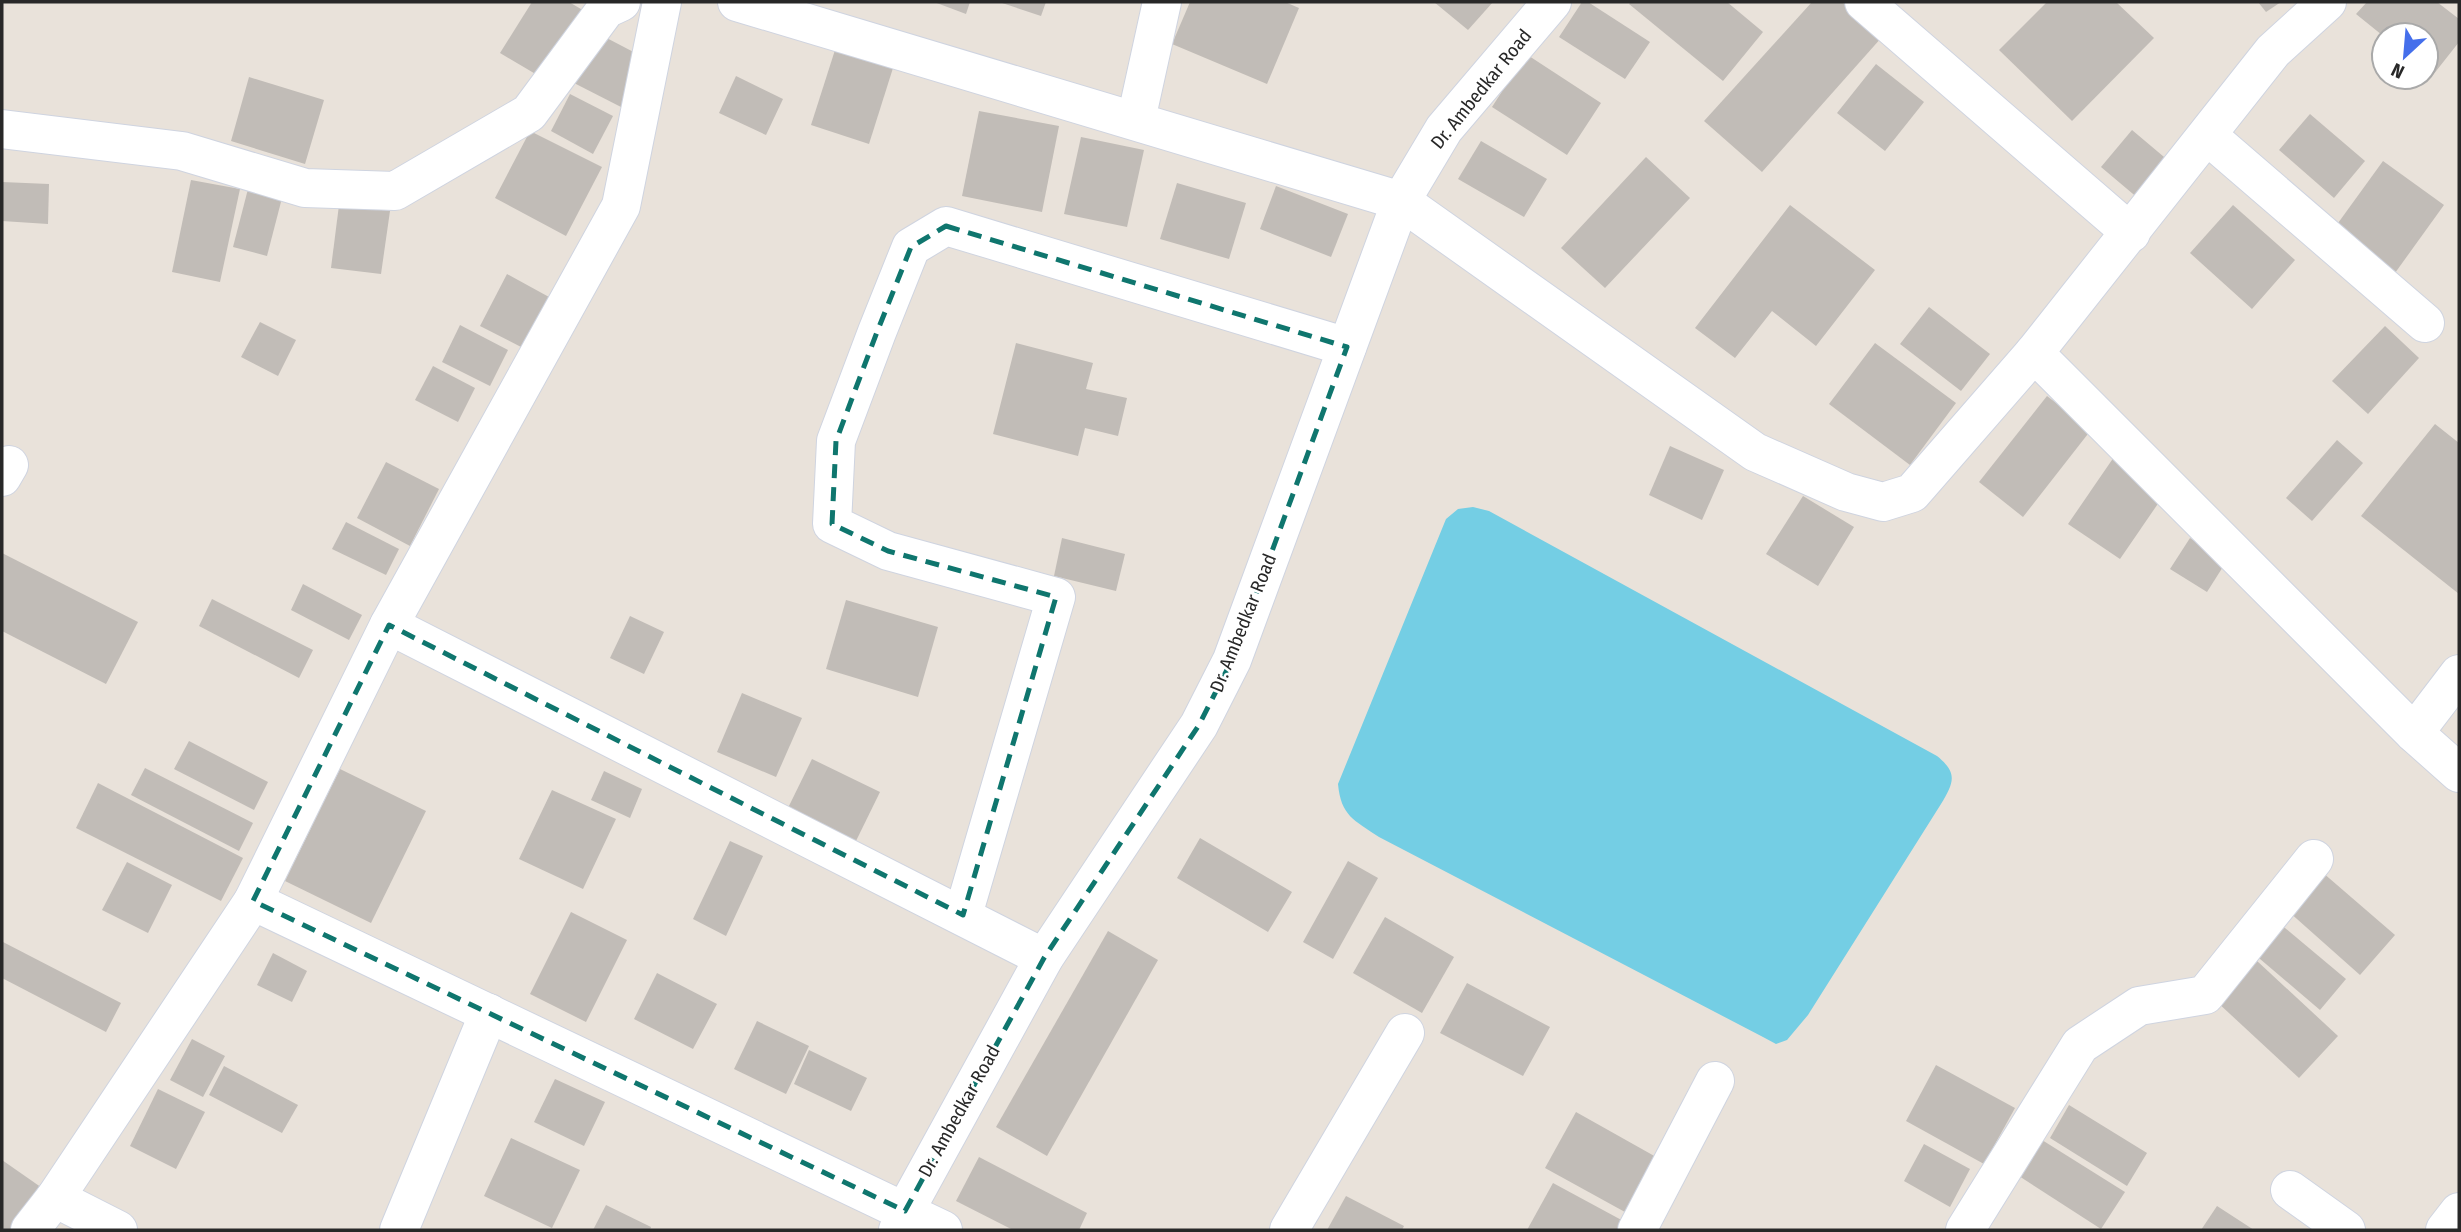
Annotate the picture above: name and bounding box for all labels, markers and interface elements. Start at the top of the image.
north arrow [2370,21,2440,91]
street label: Dr. Ambedkar Road [1426,25,1536,153]
text: N [2388,58,2408,84]
street label: Dr. Ambedkar Road [1205,550,1281,696]
street label: Dr. Ambedkar Road [913,1041,1005,1181]

